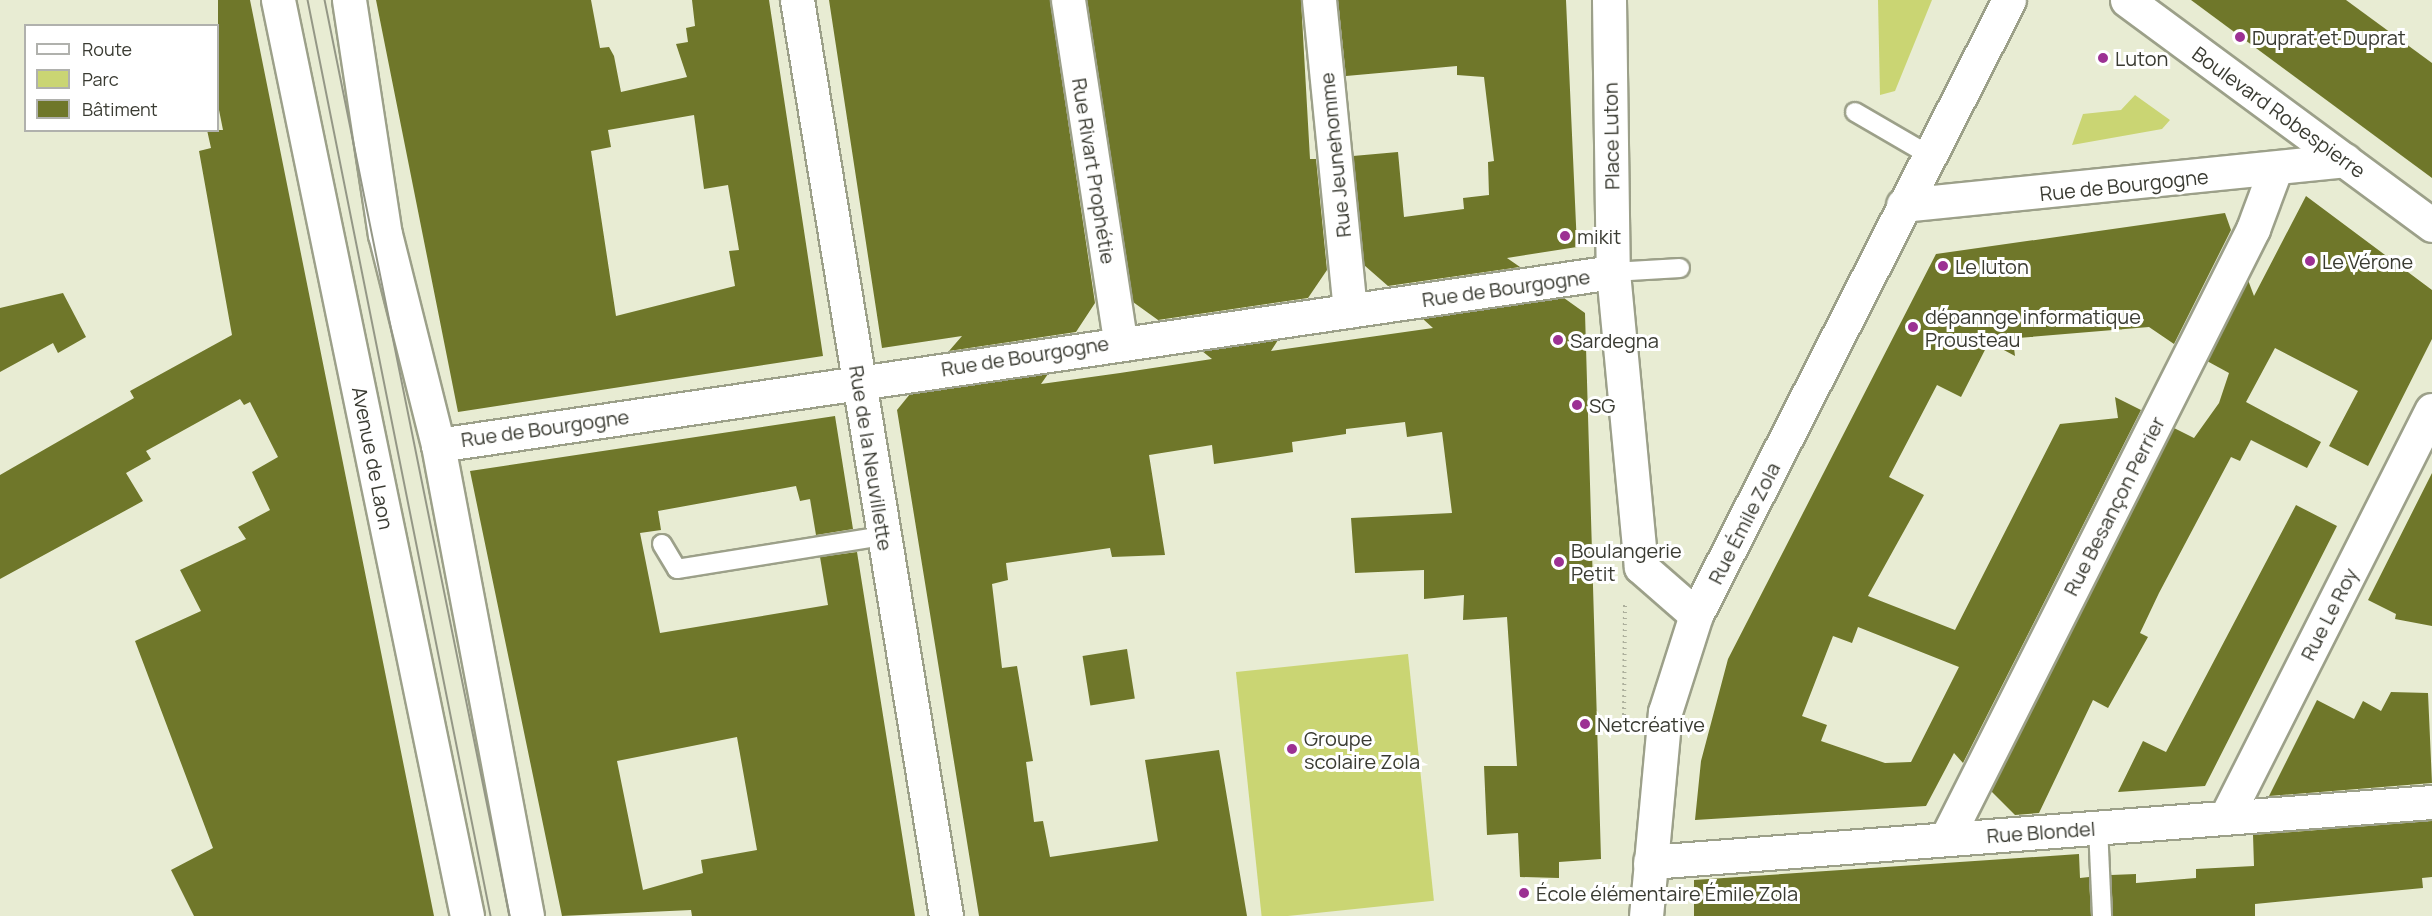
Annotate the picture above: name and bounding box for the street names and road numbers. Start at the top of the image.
street label: Boulevard Robespierre [2188,41,2370,183]
street label: Rue Jeunehomme [1314,71,1356,239]
street label: Rue Rivart Prophétie [1067,76,1121,266]
street label: Place Luton [1598,82,1624,190]
street label: Rue de Bourgogne [2038,164,2210,206]
street label: Rue de Bourgogne [1420,264,1592,312]
street label: Rue de Bourgogne [939,331,1111,381]
street label: Rue de la Neuvillette [845,364,897,552]
street label: Avenue de Laon [347,385,399,531]
street label: Rue de Bourgogne [459,404,631,452]
street label: Rue Besançon Perrier [2058,412,2170,600]
street label: Rue Émile Zola [1703,458,1785,588]
street label: Rue Le Roy [2295,564,2363,664]
street label: Rue Blondel [1986,816,2096,848]

